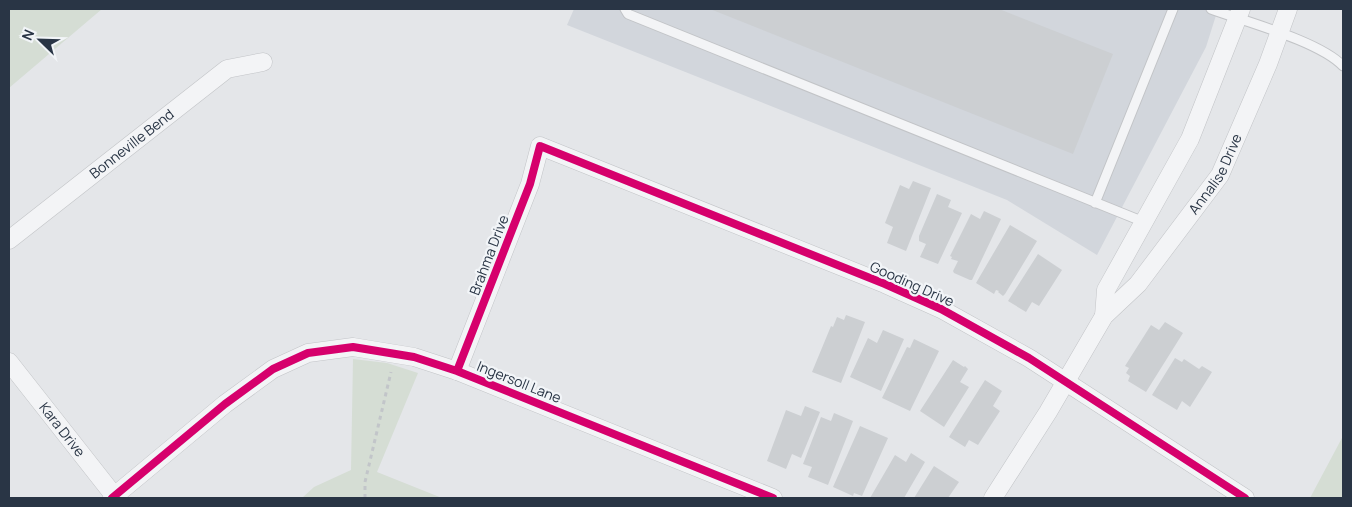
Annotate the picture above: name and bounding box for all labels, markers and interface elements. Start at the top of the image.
north arrow [15,15,65,65]
text: N [17,26,38,43]
street label: Bonneville Bend [85,104,178,182]
street label: Annalise Drive [1184,130,1246,218]
street label: Brahma Drive [465,212,513,298]
street label: Gooding Drive [867,257,957,311]
street label: Ingersoll Lane [474,356,564,407]
street label: Kara Drive [35,398,90,460]

